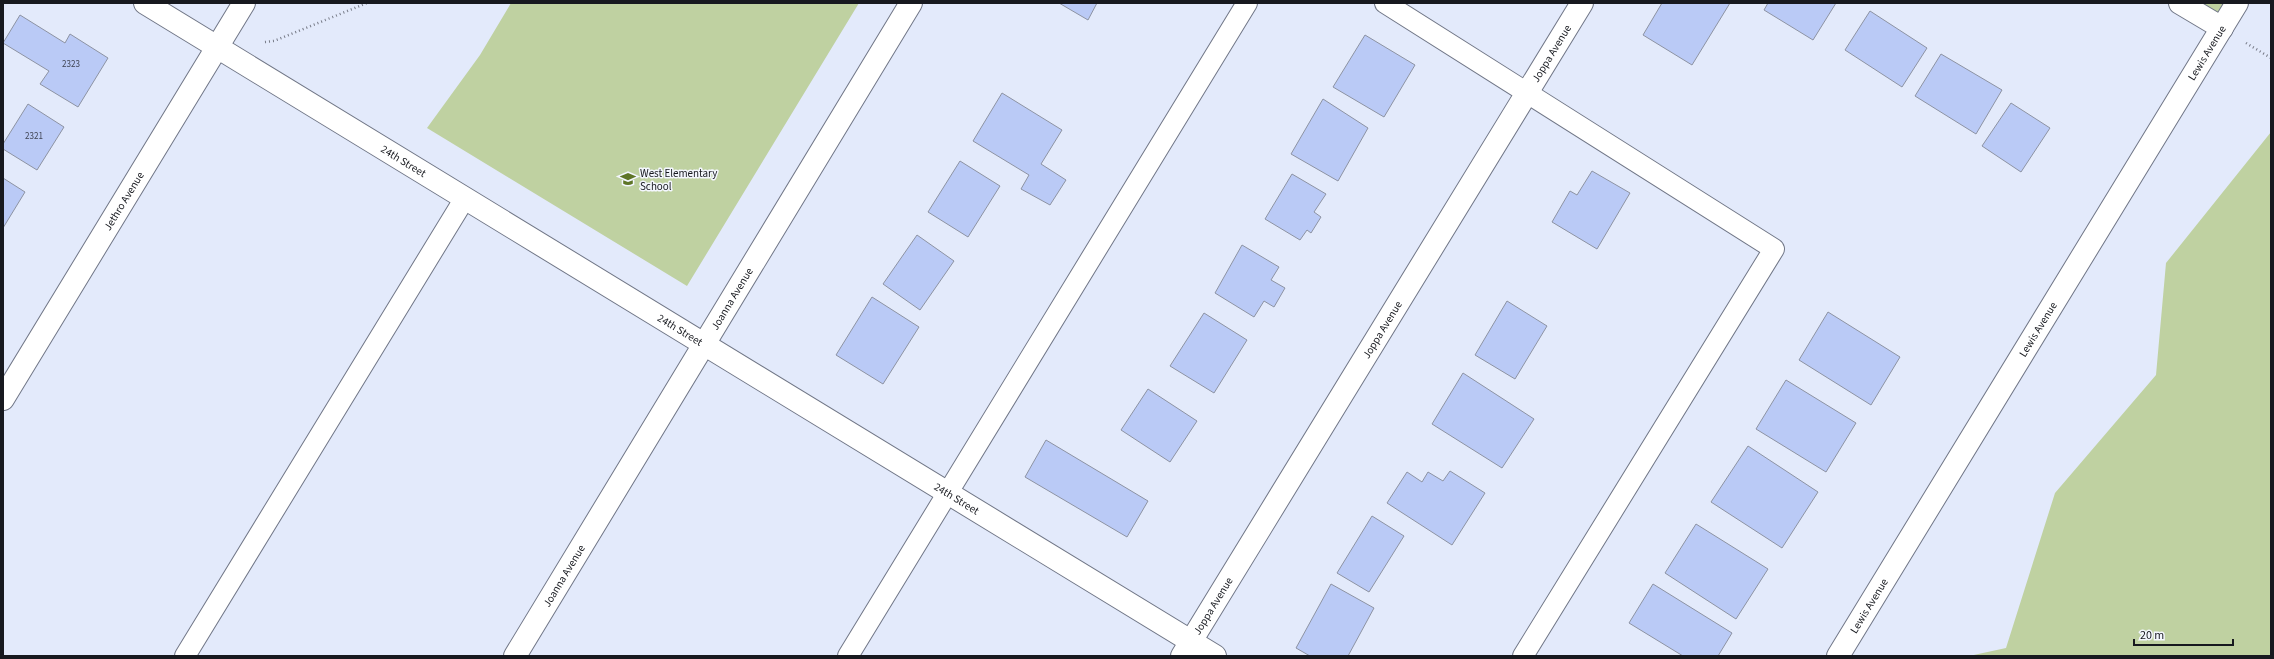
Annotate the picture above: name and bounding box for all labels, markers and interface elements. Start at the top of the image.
street label: Joppa Avenue [1528,21,1575,85]
street label: Lewis Avenue [2184,22,2230,83]
house number: 2323 [62,58,80,71]
house number: 2321 [25,130,43,143]
street label: 24th Street [378,141,429,181]
place label: West Elementary School [640,166,717,194]
street label: Jethro Avenue [100,168,148,233]
school or university icon: West Elementary School [619,170,637,188]
street label: Joanna Avenue [707,264,757,333]
street label: Joppa Avenue [1359,297,1406,361]
street label: Lewis Avenue [2015,298,2061,360]
street label: 24th Street [655,310,706,349]
street label: 24th Street [931,479,982,518]
street label: Joanna Avenue [539,541,589,610]
street label: Joppa Avenue [1189,574,1236,637]
street label: Lewis Avenue [1846,575,1892,636]
scale bar [2134,621,2233,647]
text: 20 m [2140,627,2164,644]

